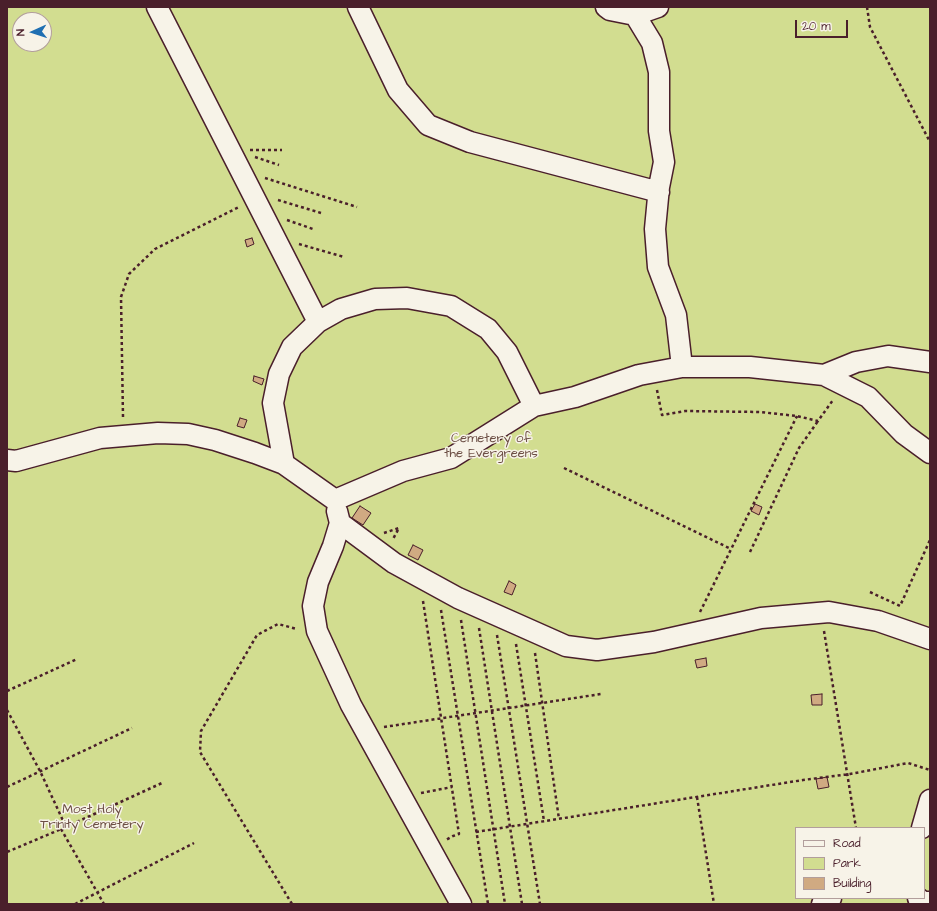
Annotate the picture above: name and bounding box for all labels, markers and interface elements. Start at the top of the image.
north arrow [12,12,52,52]
scale bar [797,12,850,38]
text: 20 m [802,18,831,35]
text: N [13,29,28,36]
park label: Cemetery of the Evergreens [444,431,538,462]
park label: Most Holy Trinity Cemetery [40,802,144,833]
legend [795,827,925,899]
text: Road [833,835,861,852]
text: Park [833,855,861,872]
text: Building [833,875,871,892]

